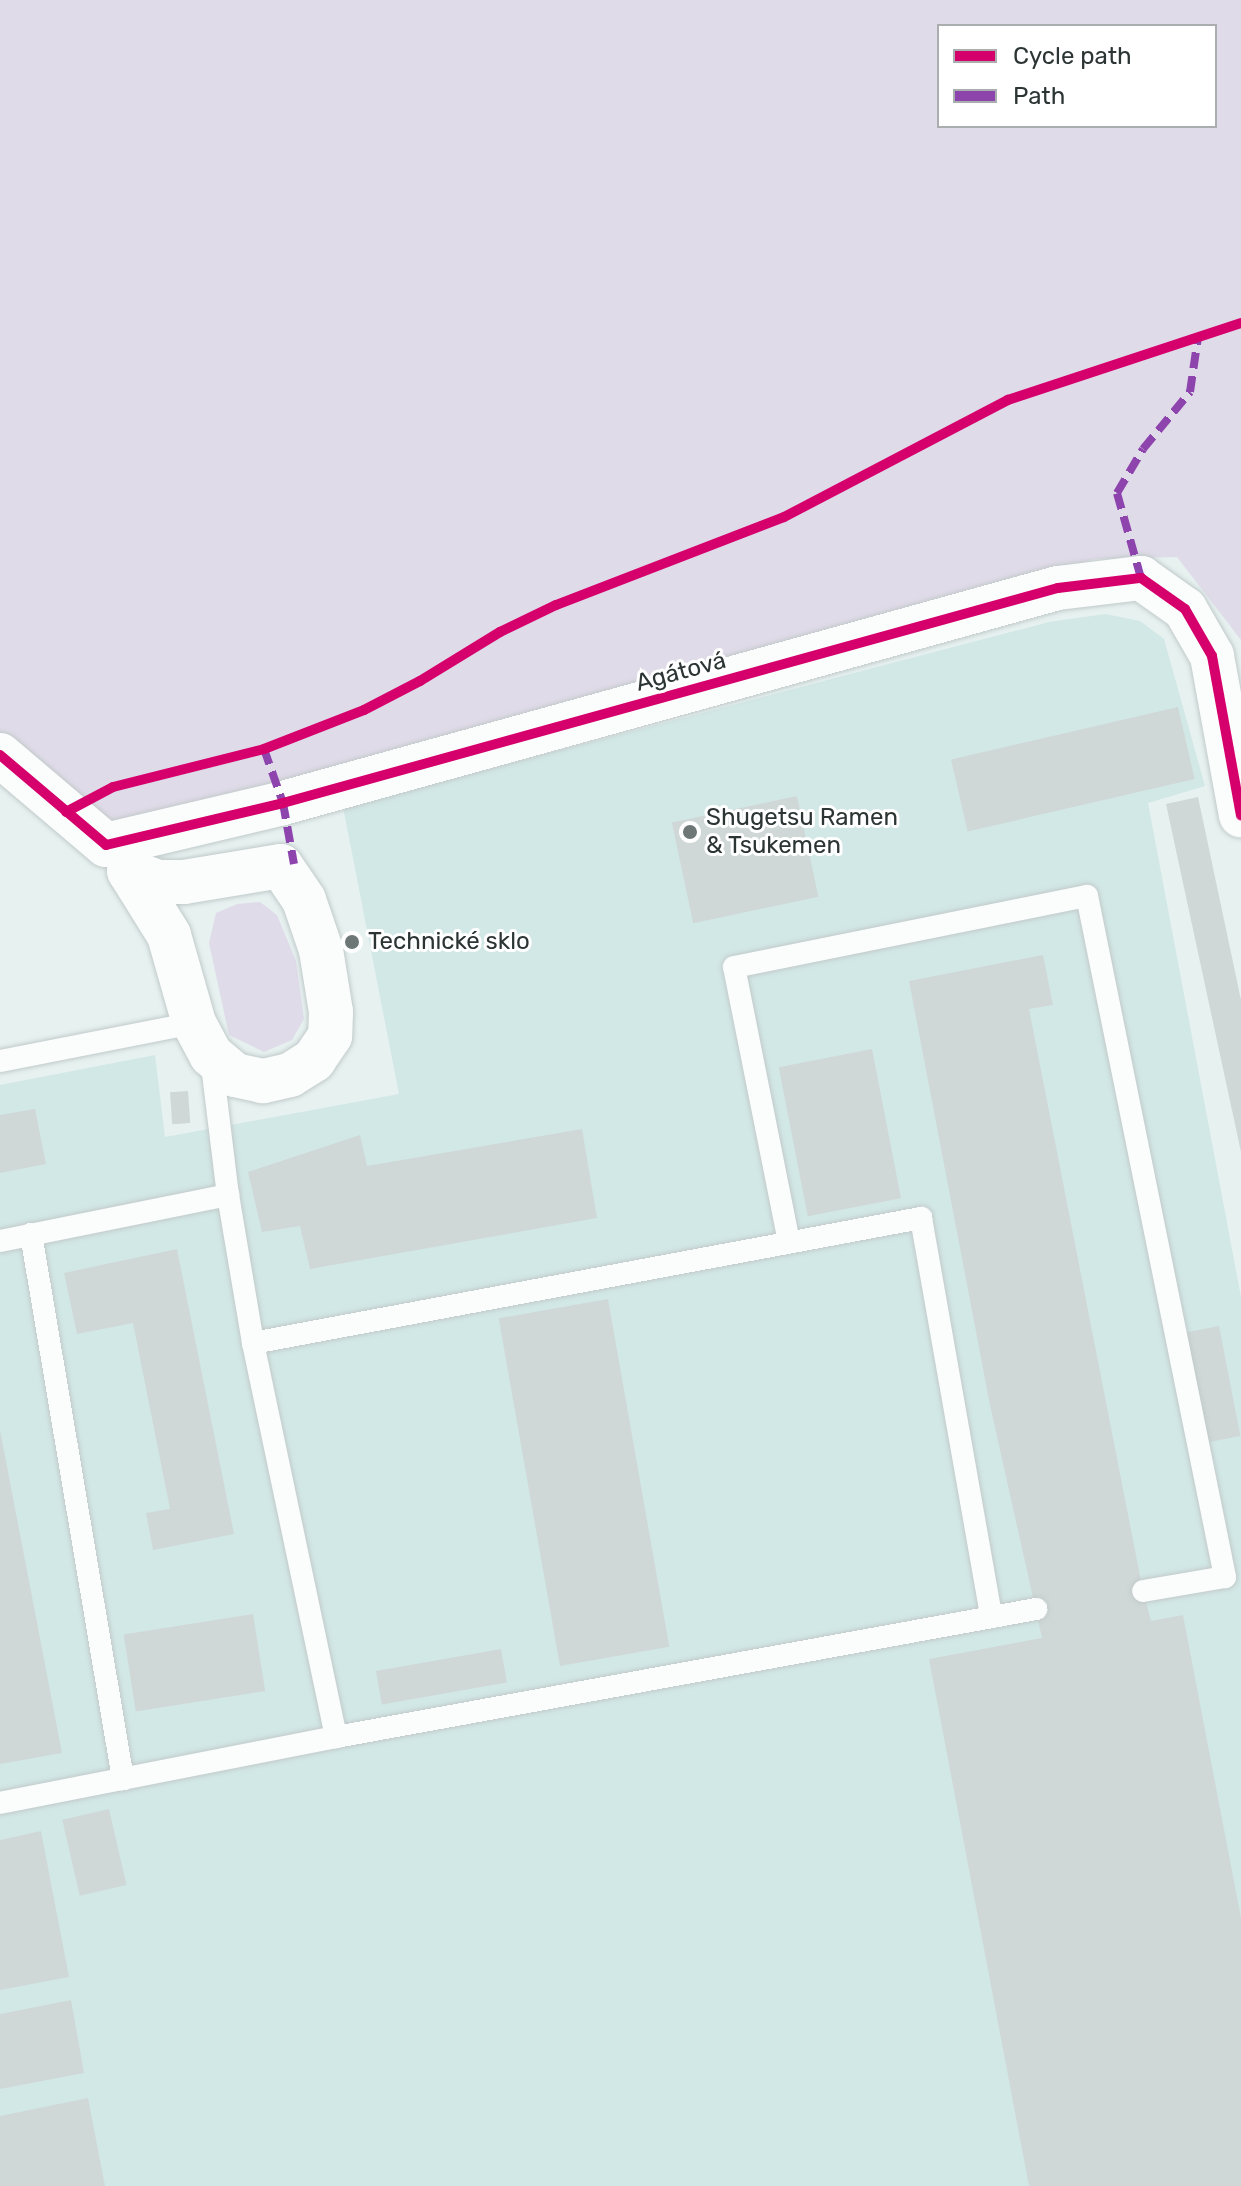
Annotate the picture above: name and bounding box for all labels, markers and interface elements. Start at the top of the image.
legend [937,24,1217,128]
text: Cycle path [1013,42,1132,70]
text: Path [1013,82,1065,110]
street label: Agátová [633,646,729,698]
place label: Shugetsu Ramen & Tsukemen [706,804,898,860]
marker: Shugetsu Ramen & Tsukemen [681,823,699,841]
place label: Technické sklo [368,928,530,956]
marker: Technické sklo [343,933,361,951]

